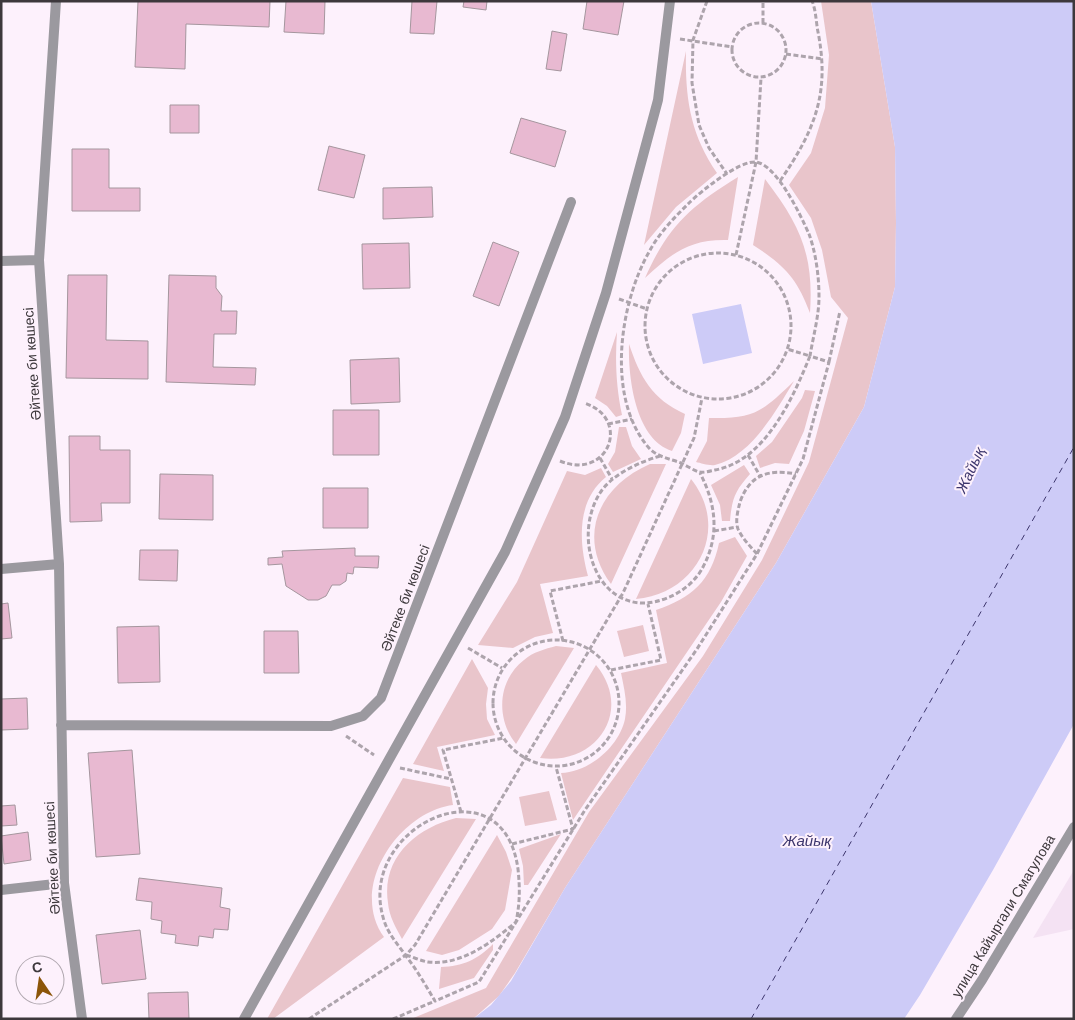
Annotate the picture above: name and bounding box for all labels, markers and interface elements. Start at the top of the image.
street label: Әйтеке би көшесі [20,307,44,421]
water label: Жайық [952,444,988,497]
street label: Әйтеке би көшесі [377,542,433,654]
street label: Әйтеке би көшесі [41,801,63,915]
water label: Жайық [782,832,832,849]
street label: улица Кайыргали Смагулова [948,832,1058,1000]
north arrow [15,955,65,1005]
text: С [30,958,44,976]

